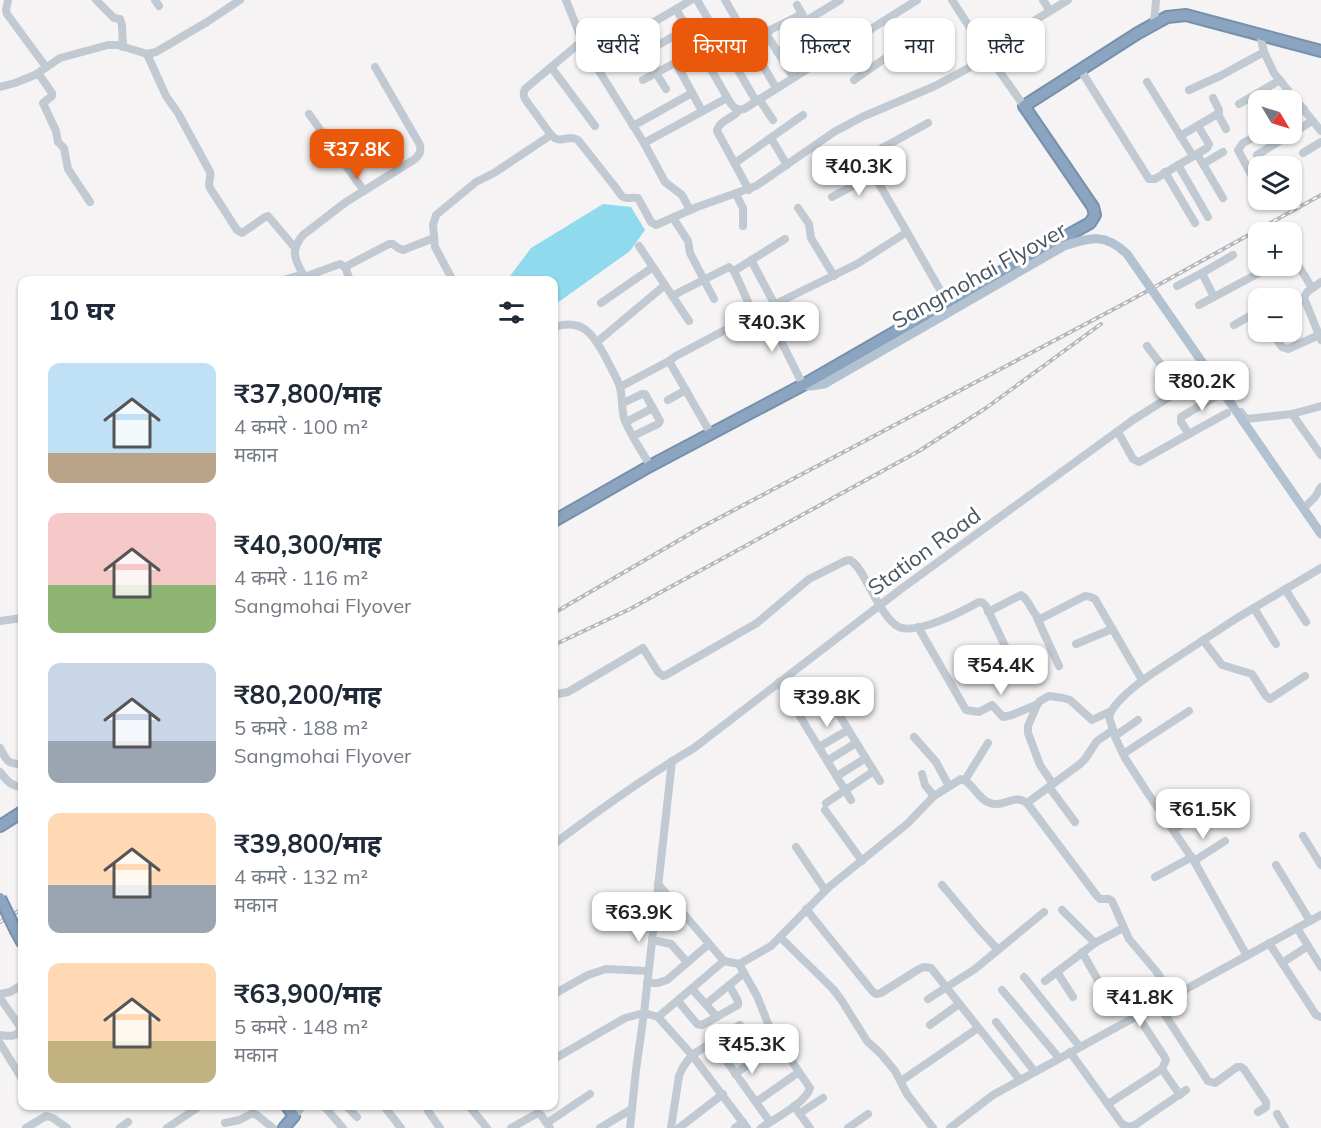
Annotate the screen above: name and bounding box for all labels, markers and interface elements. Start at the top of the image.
chip: खरीदें [576,18,660,72]
chip: किराया [672,18,768,72]
chip: फ़िल्टर [780,18,872,72]
chip: नया [884,18,955,72]
chip: फ़्लैट [967,18,1045,72]
north arrow [1248,90,1302,144]
map controls [1248,90,1302,342]
pin: ₹37.8K [308,129,406,180]
text: ₹37.8K [324,136,390,161]
pin: ₹40.3K [810,146,908,197]
text: ₹40.3K [826,153,892,178]
button: layers [1248,156,1302,210]
street label: Sangmohai Flyover [887,215,1071,335]
button: + [1248,222,1302,276]
button: − [1248,288,1302,342]
text: 10 घर [48,294,115,327]
icon: filters [495,296,528,329]
pin: ₹40.3K [723,302,821,353]
text: ₹40.3K [739,309,805,334]
pin: ₹80.2K [1153,361,1251,412]
text: ₹80.2K [1169,368,1235,393]
text: ₹37,800/माह [234,377,382,410]
icon: home [96,387,168,459]
text: 4 कमरे · 100 m² [234,414,368,439]
text: मकान [234,442,278,467]
street label: Station Road [862,501,986,601]
text: ₹40,300/माह [234,528,382,561]
icon: home [96,537,168,609]
text: 4 कमरे · 116 m² [234,565,368,590]
text: Sangmohai Flyover [234,593,411,618]
pin: ₹54.4K [952,645,1050,696]
text: ₹54.4K [968,652,1034,677]
pin: ₹39.8K [778,677,876,728]
text: ₹80,200/माह [234,678,382,711]
text: ₹39.8K [794,684,860,709]
icon: home [96,687,168,759]
text: 5 कमरे · 188 m² [234,715,368,740]
text: Sangmohai Flyover [234,743,411,768]
pin: ₹61.5K [1154,789,1252,840]
text: ₹61.5K [1170,796,1236,821]
text: ₹39,800/माह [234,827,382,860]
icon: home [96,837,168,909]
text: 4 कमरे · 132 m² [234,864,368,889]
text: मकान [234,892,278,917]
pin: ₹63.9K [590,892,688,943]
text: ₹63.9K [606,899,672,924]
text: ₹63,900/माह [234,977,382,1010]
pin: ₹41.8K [1091,977,1189,1028]
text: ₹41.8K [1107,984,1173,1009]
icon: home [96,987,168,1059]
text: 5 कमरे · 148 m² [234,1014,368,1039]
pin: ₹45.3K [703,1024,801,1075]
text: ₹45.3K [719,1031,785,1056]
text: मकान [234,1042,278,1067]

